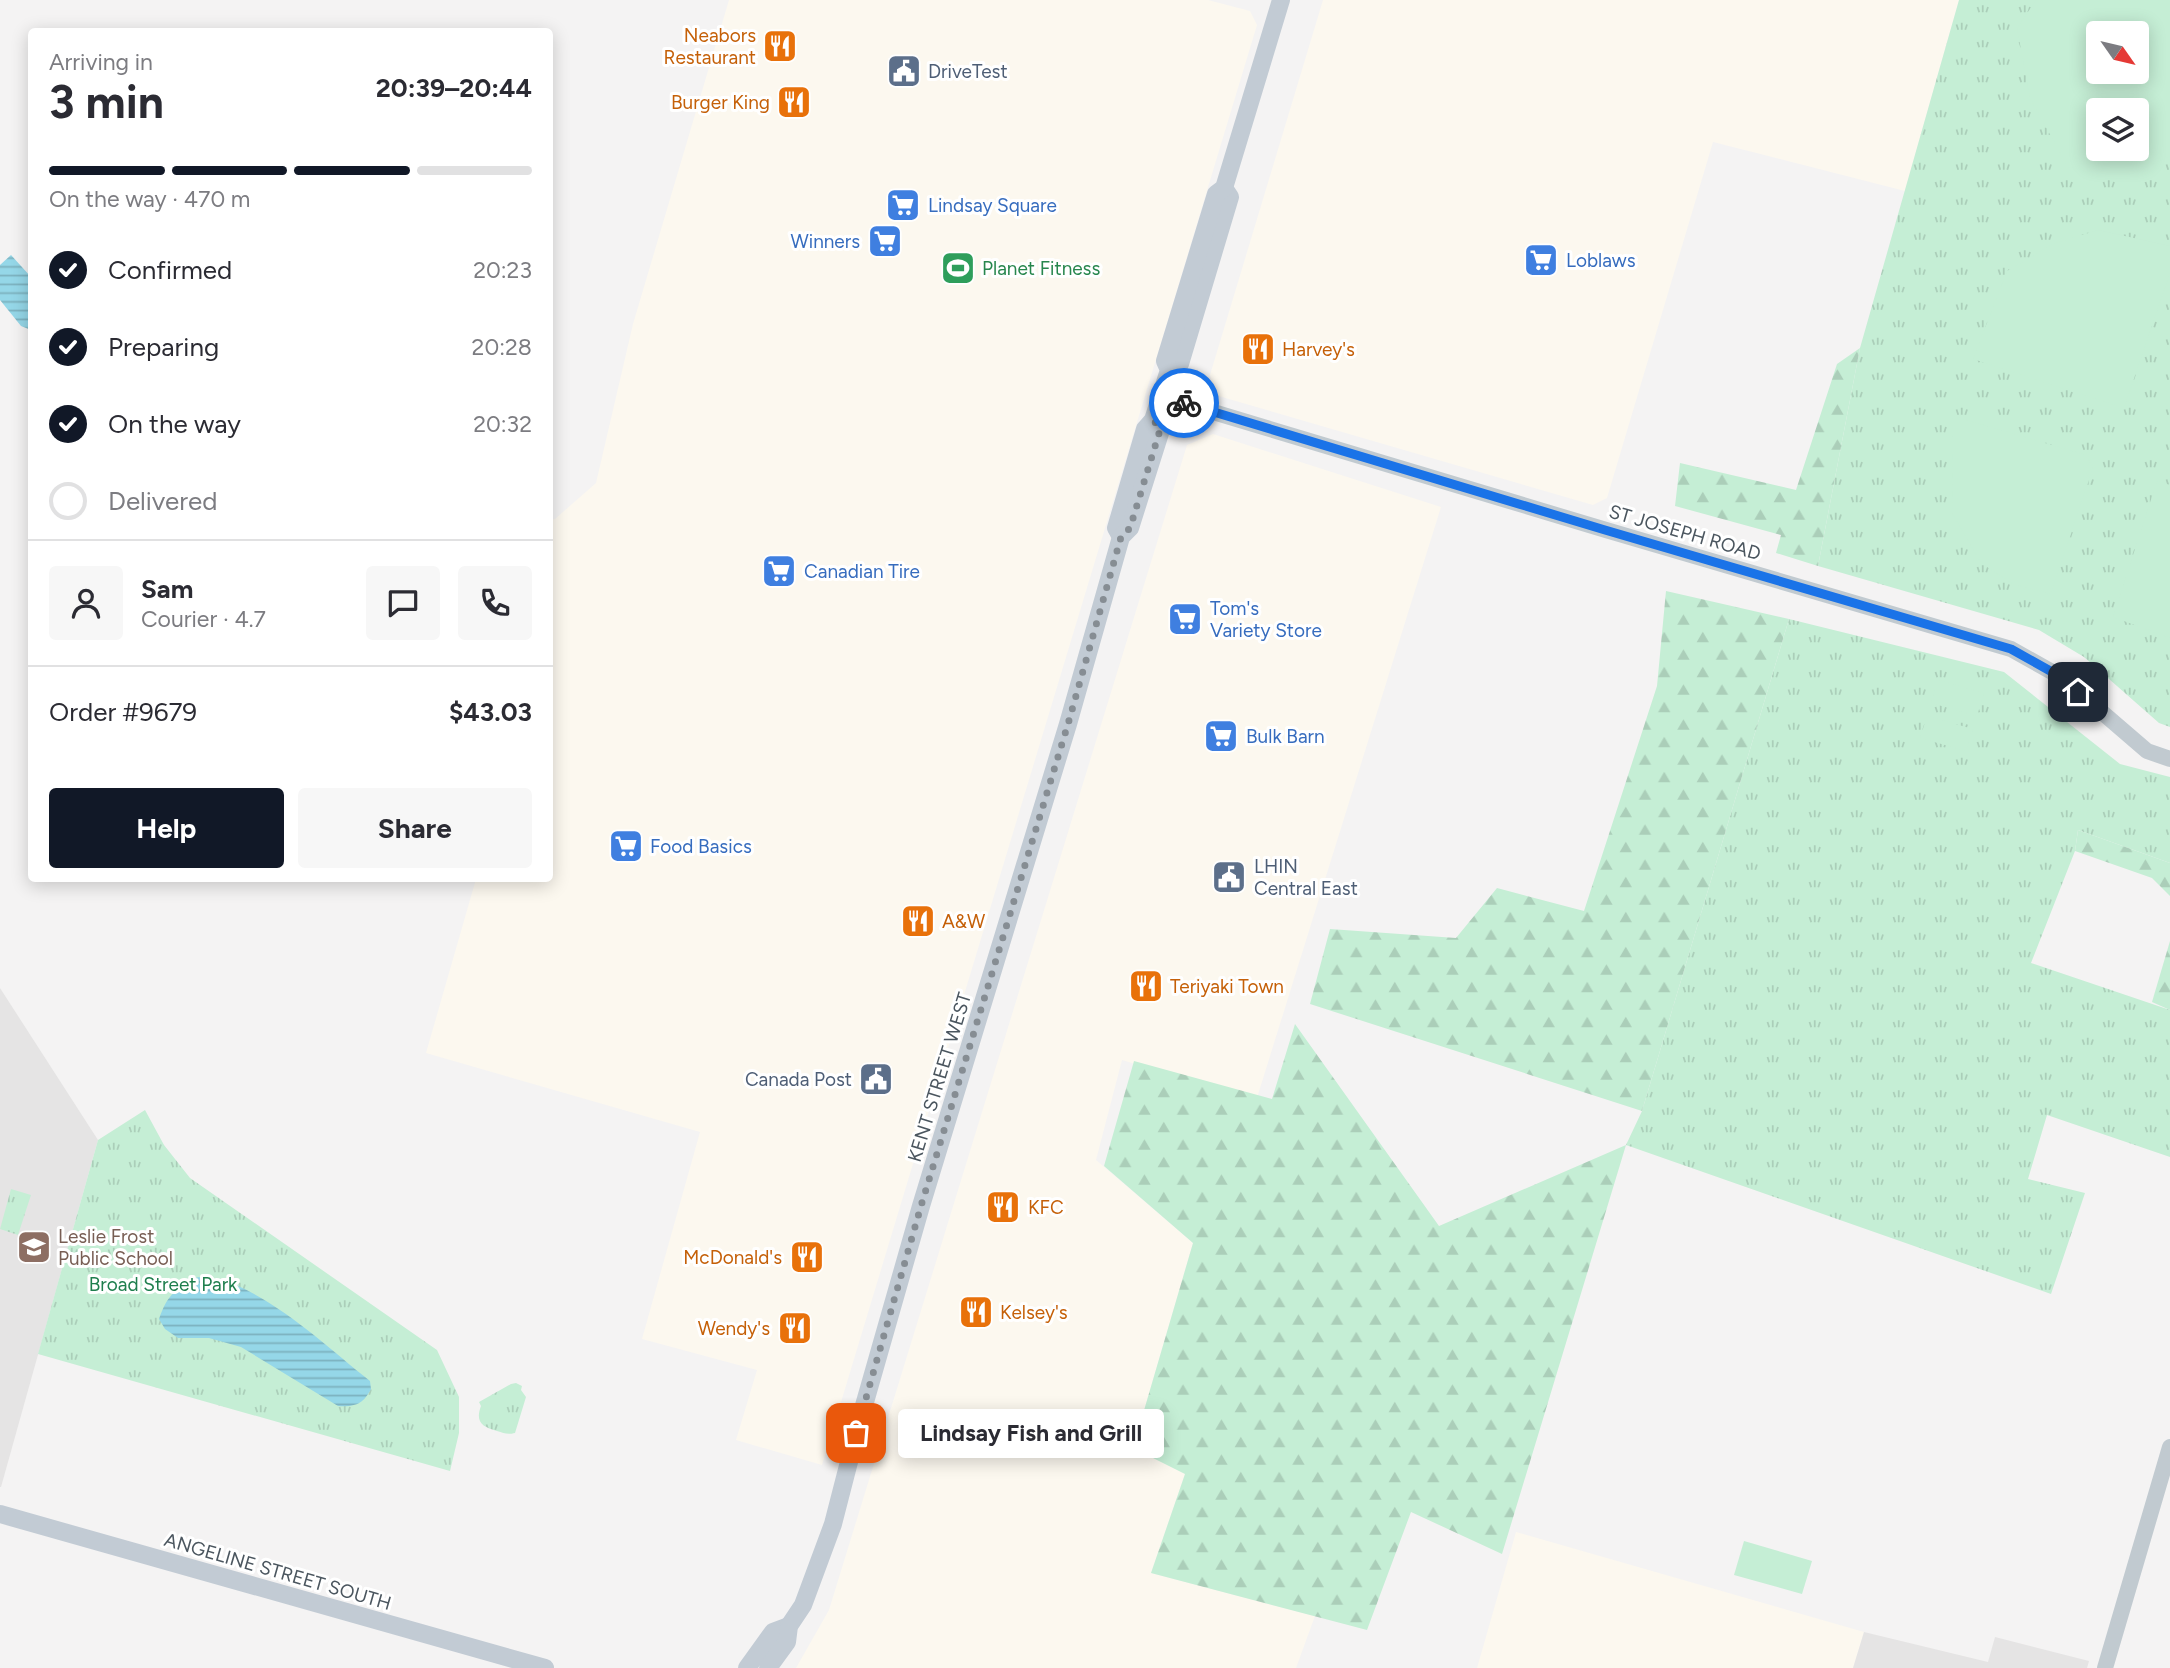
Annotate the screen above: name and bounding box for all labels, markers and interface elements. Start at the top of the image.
north arrow [2086,21,2149,84]
map controls [2086,21,2149,161]
place label: Neabors Restaurant [664,24,756,69]
restaurant icon: Neabors Restaurant [761,27,799,65]
text: Arriving in [49,48,153,76]
public building icon: DriveTest [885,52,923,90]
place label: DriveTest [928,60,1008,83]
text: 20:39–20:44 [376,72,532,104]
text: 3 min [49,74,164,130]
restaurant icon: Burger King [775,83,813,121]
place label: Burger King [671,91,770,114]
button: layers [2086,98,2149,161]
text: On the way · 470 m [49,185,250,213]
supermarket icon: Lindsay Square [884,186,922,224]
place label: Lindsay Square [928,194,1057,217]
supermarket icon: Winners [866,222,904,260]
place label: Winners [790,230,860,253]
supermarket icon: Loblaws [1522,241,1560,279]
sports icon: Planet Fitness [939,249,977,287]
place label: Loblaws [1566,249,1636,272]
icon: check [49,251,87,289]
text: Confirmed [108,254,232,286]
text: 20:23 [473,256,532,284]
place label: Planet Fitness [982,257,1100,280]
icon: check [49,328,87,366]
restaurant icon: Harvey's [1239,330,1277,368]
text: Preparing [108,331,219,363]
text: 20:28 [472,333,532,361]
place label: Harvey's [1282,338,1355,361]
courier [1149,368,1219,438]
icon: bike [1165,384,1203,422]
icon: check [49,405,87,443]
text: On the way [108,408,241,440]
text: 20:32 [473,410,532,438]
text: Delivered [108,485,217,517]
street label: ST JOSEPH ROAD [1606,500,1763,565]
supermarket icon: Canadian Tire [760,552,798,590]
place label: Canadian Tire [804,560,920,583]
button: person [49,566,123,640]
button: chat [366,566,440,640]
button: phone [458,566,532,640]
text: Sam [141,573,193,605]
place label: Tom's Variety Store [1210,597,1322,642]
supermarket icon: Tom's Variety Store [1166,600,1204,638]
text: Courier · 4.7 [141,605,266,633]
pin [2048,662,2108,722]
icon: home [2059,673,2097,711]
text: Order #9679 [49,696,197,728]
text: $43.03 [449,696,532,728]
supermarket icon: Bulk Barn [1202,717,1240,755]
place label: Bulk Barn [1246,725,1325,748]
button: Help [49,788,284,868]
button: Share [298,788,532,868]
supermarket icon: Food Basics [607,827,645,865]
place label: Food Basics [650,835,752,858]
place label: LHIN Central East [1254,855,1358,900]
public building icon: LHIN Central East [1210,858,1248,896]
restaurant icon: A&W [899,902,937,940]
place label: A&W [942,910,986,933]
restaurant icon: Teriyaki Town [1127,967,1165,1005]
place label: Teriyaki Town [1170,975,1284,998]
street label: KENT STREET WEST [903,989,976,1165]
public building icon: Canada Post [857,1060,895,1098]
place label: Canada Post [745,1068,852,1091]
restaurant icon: KFC [984,1188,1022,1226]
place label: KFC [1028,1196,1064,1219]
place label: Leslie Frost Public School [58,1225,173,1270]
school or university icon: Leslie Frost Public School [15,1228,53,1266]
restaurant icon: McDonald's [788,1238,826,1276]
place label: McDonald's [683,1246,782,1269]
park label: Broad Street Park [89,1273,238,1296]
restaurant icon: Kelsey's [957,1293,995,1331]
place label: Kelsey's [1000,1301,1068,1324]
restaurant icon: Wendy's [776,1309,814,1347]
place label: Wendy's [698,1317,770,1340]
pin [826,1403,886,1463]
callout: Lindsay Fish and Grill [898,1408,1164,1458]
icon: bag [837,1414,875,1452]
text: Lindsay Fish and Grill [920,1419,1142,1447]
street label: ANGELINE STREET SOUTH [162,1528,394,1615]

